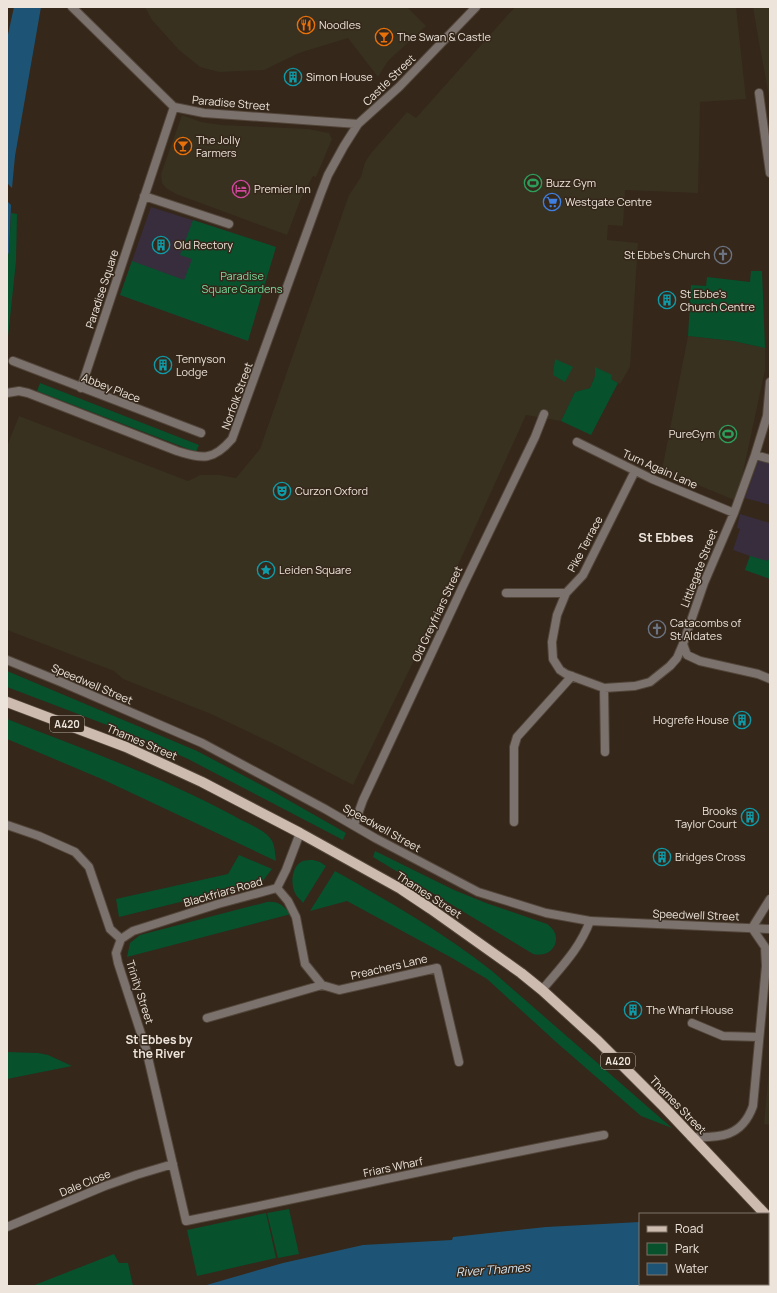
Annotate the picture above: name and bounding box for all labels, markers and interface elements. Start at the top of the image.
restaurant icon: Noodles [296,15,316,35]
place label: Noodles [319,17,361,32]
bar icon: The Swan & Castle [374,27,394,47]
place label: The Swan & Castle [397,29,492,44]
street label: Castle Street [359,51,418,109]
building icon: Simon House [283,67,303,87]
place label: Simon House [306,69,373,84]
street label: Paradise Street [191,92,271,113]
place label: The Jolly Farmers [196,132,240,160]
bar icon: The Jolly Farmers [173,136,193,156]
sports icon: Buzz Gym [523,173,543,193]
place label: Buzz Gym [546,175,596,190]
hotel icon: Premier Inn [231,179,251,199]
place label: Premier Inn [254,181,311,196]
supermarket icon: Westgate Centre [542,192,562,212]
place label: Westgate Centre [565,194,653,209]
building icon: Old Rectory [151,235,171,255]
place label: Old Rectory [174,237,233,252]
church icon: St Ebbe's Church [713,245,733,265]
street label: Paradise Square [82,247,122,330]
place label: St Ebbe's Church [624,247,710,262]
park label: Paradise Square Gardens [201,268,283,296]
place label: St Ebbe's Church Centre [680,286,756,314]
building icon: St Ebbe's Church Centre [657,290,677,310]
place label: Tennyson Lodge [176,351,225,379]
building icon: Tennyson Lodge [153,355,173,375]
street label: Norfolk Street [217,360,256,432]
street label: Abbey Place [80,369,143,406]
sports icon: PureGym [718,424,738,444]
place label: PureGym [669,426,715,441]
street label: Turn Again Lane [620,445,701,492]
theatre icon: Curzon Oxford [272,481,292,501]
place label: Curzon Oxford [295,483,368,498]
street label: Pike Terrace [564,513,606,574]
street label: Littlegate Street [677,526,720,609]
district label: St Ebbes [638,528,694,546]
place icon: Leiden Square [256,560,276,580]
place label: Leiden Square [279,562,352,577]
street label: Old Greyfriars Street [408,563,465,664]
place label: Catacombs of St Aldates [670,615,741,643]
church icon: Catacombs of St Aldates [647,619,667,639]
street label: Speedwell Street [49,660,135,707]
building icon: Hogrefe House [732,710,752,730]
place label: Hogrefe House [653,712,730,727]
road number: A420 [50,716,84,732]
street label: Thames Street [105,720,180,763]
street label: Speedwell Street [341,800,424,855]
place label: Brooks Taylor Court [675,803,737,831]
building icon: Brooks Taylor Court [740,807,760,827]
building icon: Bridges Cross [652,847,672,867]
place label: Bridges Cross [675,849,746,864]
street label: Thames Street [394,868,465,921]
street label: Blackfriars Road [182,873,264,910]
street label: Speedwell Street [652,905,740,924]
street label: Preachers Lane [349,950,429,983]
street label: Trinity Street [123,958,158,1026]
building icon: The Wharf House [623,1000,643,1020]
place label: The Wharf House [646,1002,734,1017]
district label: St Ebbes by the River [125,1031,193,1062]
road number: A420 [601,1053,635,1069]
street label: Thames Street [647,1072,710,1137]
street label: Friars Wharf [362,1153,424,1180]
street label: Dale Close [57,1165,113,1200]
legend [639,1213,769,1285]
text: Road [675,1220,703,1237]
text: Park [675,1240,700,1257]
water label: River Thames [455,1258,532,1281]
text: Water [675,1260,709,1277]

